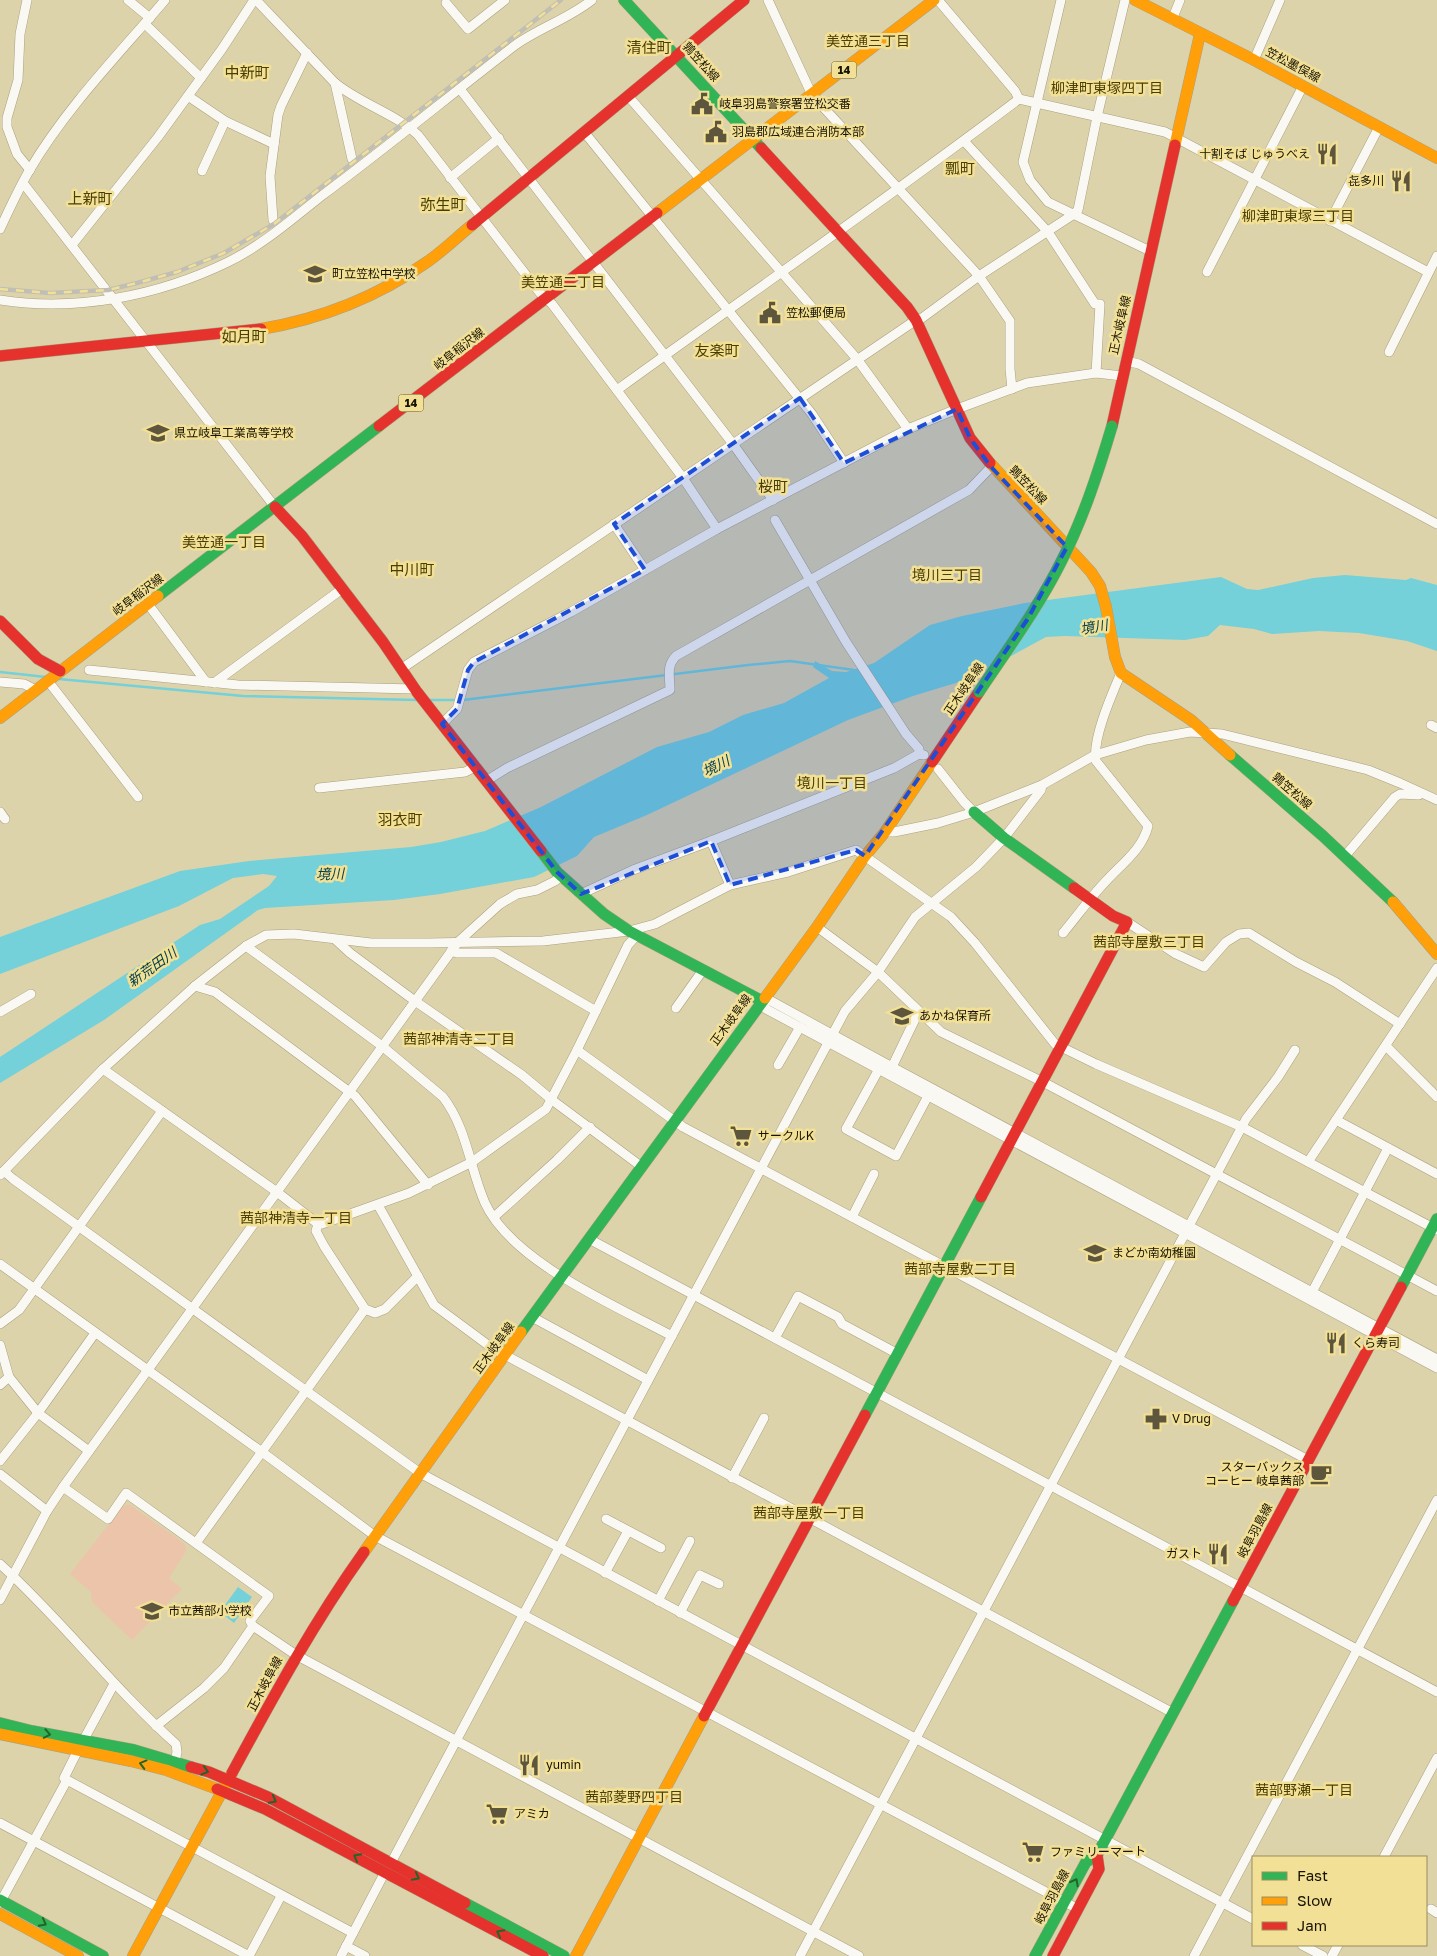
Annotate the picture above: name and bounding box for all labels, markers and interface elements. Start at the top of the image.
district label: 美笠通三丁目 [826,32,910,49]
district label: 清住町 [626,38,672,56]
street label: 鶉笠松線 [680,39,723,85]
street label: 笠松墨俣線 [1263,44,1323,85]
road number: 14 [832,62,856,78]
district label: 中新町 [224,63,270,81]
district label: 柳津町東塚四丁目 [1051,79,1163,96]
public building icon: 岐阜羽島警察署笠松交番 [689,91,715,117]
place label: 岐阜羽島警察署笠松交番 [719,96,851,111]
public building icon: 羽島郡広域連合消防本部 [703,119,729,145]
place label: 羽島郡広域連合消防本部 [732,124,864,139]
restaurant icon: 十割そば じゅうべえ [1314,141,1340,167]
place label: 十割そば じゅうべえ [1199,146,1310,161]
district label: 瓢町 [945,159,975,177]
restaurant icon: 㐂多川 [1388,168,1414,194]
place label: 㐂多川 [1348,173,1384,188]
district label: 上新町 [67,189,113,207]
district label: 弥生町 [420,195,466,213]
district label: 柳津町東塚三丁目 [1242,207,1354,224]
school or university icon: 町立笠松中学校 [302,261,328,287]
place label: 町立笠松中学校 [332,266,416,281]
district label: 美笠通二丁目 [521,273,605,290]
street label: 正木岐阜線 [1105,294,1134,356]
public building icon: 笠松郵便局 [757,300,783,326]
place label: 笠松郵便局 [786,305,846,320]
street label: 岐阜稲沢線 [430,324,487,373]
district label: 如月町 [221,327,267,345]
district label: 友楽町 [694,341,740,359]
road number: 14 [398,394,424,412]
school or university icon: 県立岐阜工業高等学校 [145,420,171,446]
place label: 県立岐阜工業高等学校 [174,425,294,440]
street label: 鶉笠松線 [1006,462,1050,507]
district label: 桜町 [758,477,788,495]
district label: 美笠通一丁目 [182,533,266,550]
district label: 中川町 [389,560,435,578]
district label: 境川三丁目 [912,566,982,583]
street label: 岐阜稲沢線 [109,571,166,619]
water label: 境川 [1079,615,1111,637]
street label: 正木岐阜線 [941,660,987,718]
water label: 境川 [699,751,734,779]
street label: 鶉笠松線 [1269,769,1315,812]
district label: 境川一丁目 [797,774,867,791]
district label: 羽衣町 [377,810,423,828]
water label: 境川 [316,864,346,882]
district label: 茜部寺屋敷三丁目 [1093,933,1205,950]
water label: 新荒田川 [124,942,181,990]
street label: 正木岐阜線 [707,991,754,1048]
school or university icon: あかね保育所 [889,1003,915,1029]
place label: あかね保育所 [919,1008,991,1023]
district label: 茜部神清寺二丁目 [403,1030,515,1047]
supermarket icon: サークルK [728,1123,754,1149]
place label: サークルK [758,1128,814,1143]
district label: 茜部神清寺一丁目 [240,1209,352,1226]
school or university icon: まどか南幼稚園 [1082,1240,1108,1266]
place label: まどか南幼稚園 [1112,1245,1196,1260]
district label: 茜部寺屋敷二丁目 [904,1260,1016,1277]
street label: 正木岐阜線 [470,1319,517,1376]
restaurant icon: くら寿司 [1323,1330,1349,1356]
place label: くら寿司 [1352,1335,1400,1350]
pharmacy icon: V Drug [1143,1406,1169,1432]
place label: V Drug [1172,1411,1211,1426]
place label: スターバックス コーヒー 岐阜茜部 [1205,1459,1304,1488]
cafe icon: スターバックス コーヒー 岐阜茜部 [1308,1461,1334,1487]
street label: 岐阜羽島線 [1234,1501,1275,1561]
district label: 茜部寺屋敷一丁目 [753,1504,865,1521]
restaurant icon: ガスト [1205,1541,1231,1567]
place label: ガスト [1166,1546,1202,1561]
school or university icon: 市立茜部小学校 [139,1598,165,1624]
place label: 市立茜部小学校 [168,1603,252,1618]
street label: 正木岐阜線 [244,1654,285,1714]
one-way arrow [43,1728,52,1739]
restaurant icon: yumin [516,1752,542,1778]
place label: yumin [546,1757,581,1772]
one-way arrow [140,1760,148,1770]
one-way arrow [201,1765,209,1775]
district label: 茜部野瀬一丁目 [1255,1781,1353,1798]
district label: 茜部菱野四丁目 [585,1788,683,1805]
one-way arrow [268,1794,277,1804]
supermarket icon: アミカ [484,1801,510,1827]
place label: アミカ [514,1806,550,1821]
supermarket icon: ファミリーマート [1020,1839,1046,1865]
place label: ファミリーマート [1050,1844,1146,1859]
one-way arrow [353,1853,362,1863]
legend [1252,1856,1427,1946]
text: Fast [1297,1866,1328,1884]
street label: 岐阜羽島線 [1031,1867,1072,1927]
one-way arrow [411,1871,420,1881]
one-way arrow [1069,1879,1079,1888]
text: Slow [1297,1891,1332,1909]
text: Jam [1297,1916,1327,1934]
one-way arrow [38,1917,47,1927]
one-way arrow [496,1929,505,1939]

